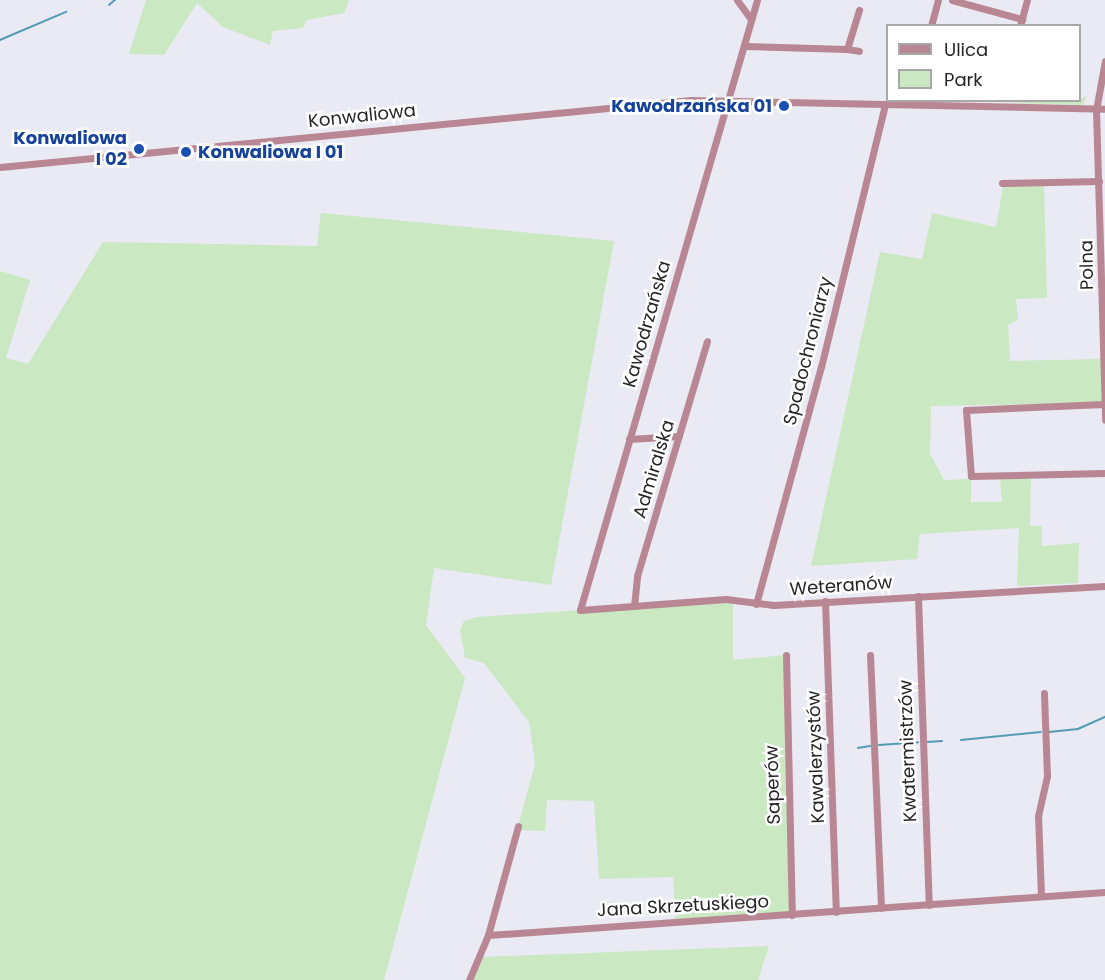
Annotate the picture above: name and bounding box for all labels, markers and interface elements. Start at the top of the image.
legend [886,24,1081,102]
text: Ulica [944,37,988,62]
text: Park [944,67,983,92]
place label: Kawodrzańska 01 [611,95,772,117]
marker: Kawodrzańska 01 [777,99,791,113]
street label: Konwaliowa [307,100,417,132]
place label: Konwaliowa I 02 [13,128,127,170]
place label: Konwaliowa I 01 [198,141,343,163]
marker: Konwaliowa I 02 [132,142,146,156]
marker: Konwaliowa I 01 [179,145,193,159]
street label: Polna [1076,240,1098,290]
street label: Kawodrzańska [619,258,675,390]
street label: Spadochroniarzy [779,274,837,428]
street label: Admiralska [629,417,679,521]
street label: Weteranów [789,572,893,600]
street label: Kwatermistrzów [895,680,921,822]
street label: Kawalerzystów [803,690,829,824]
street label: Saperów [761,745,785,825]
street label: Jana Skrzetuskiego [596,891,770,921]

